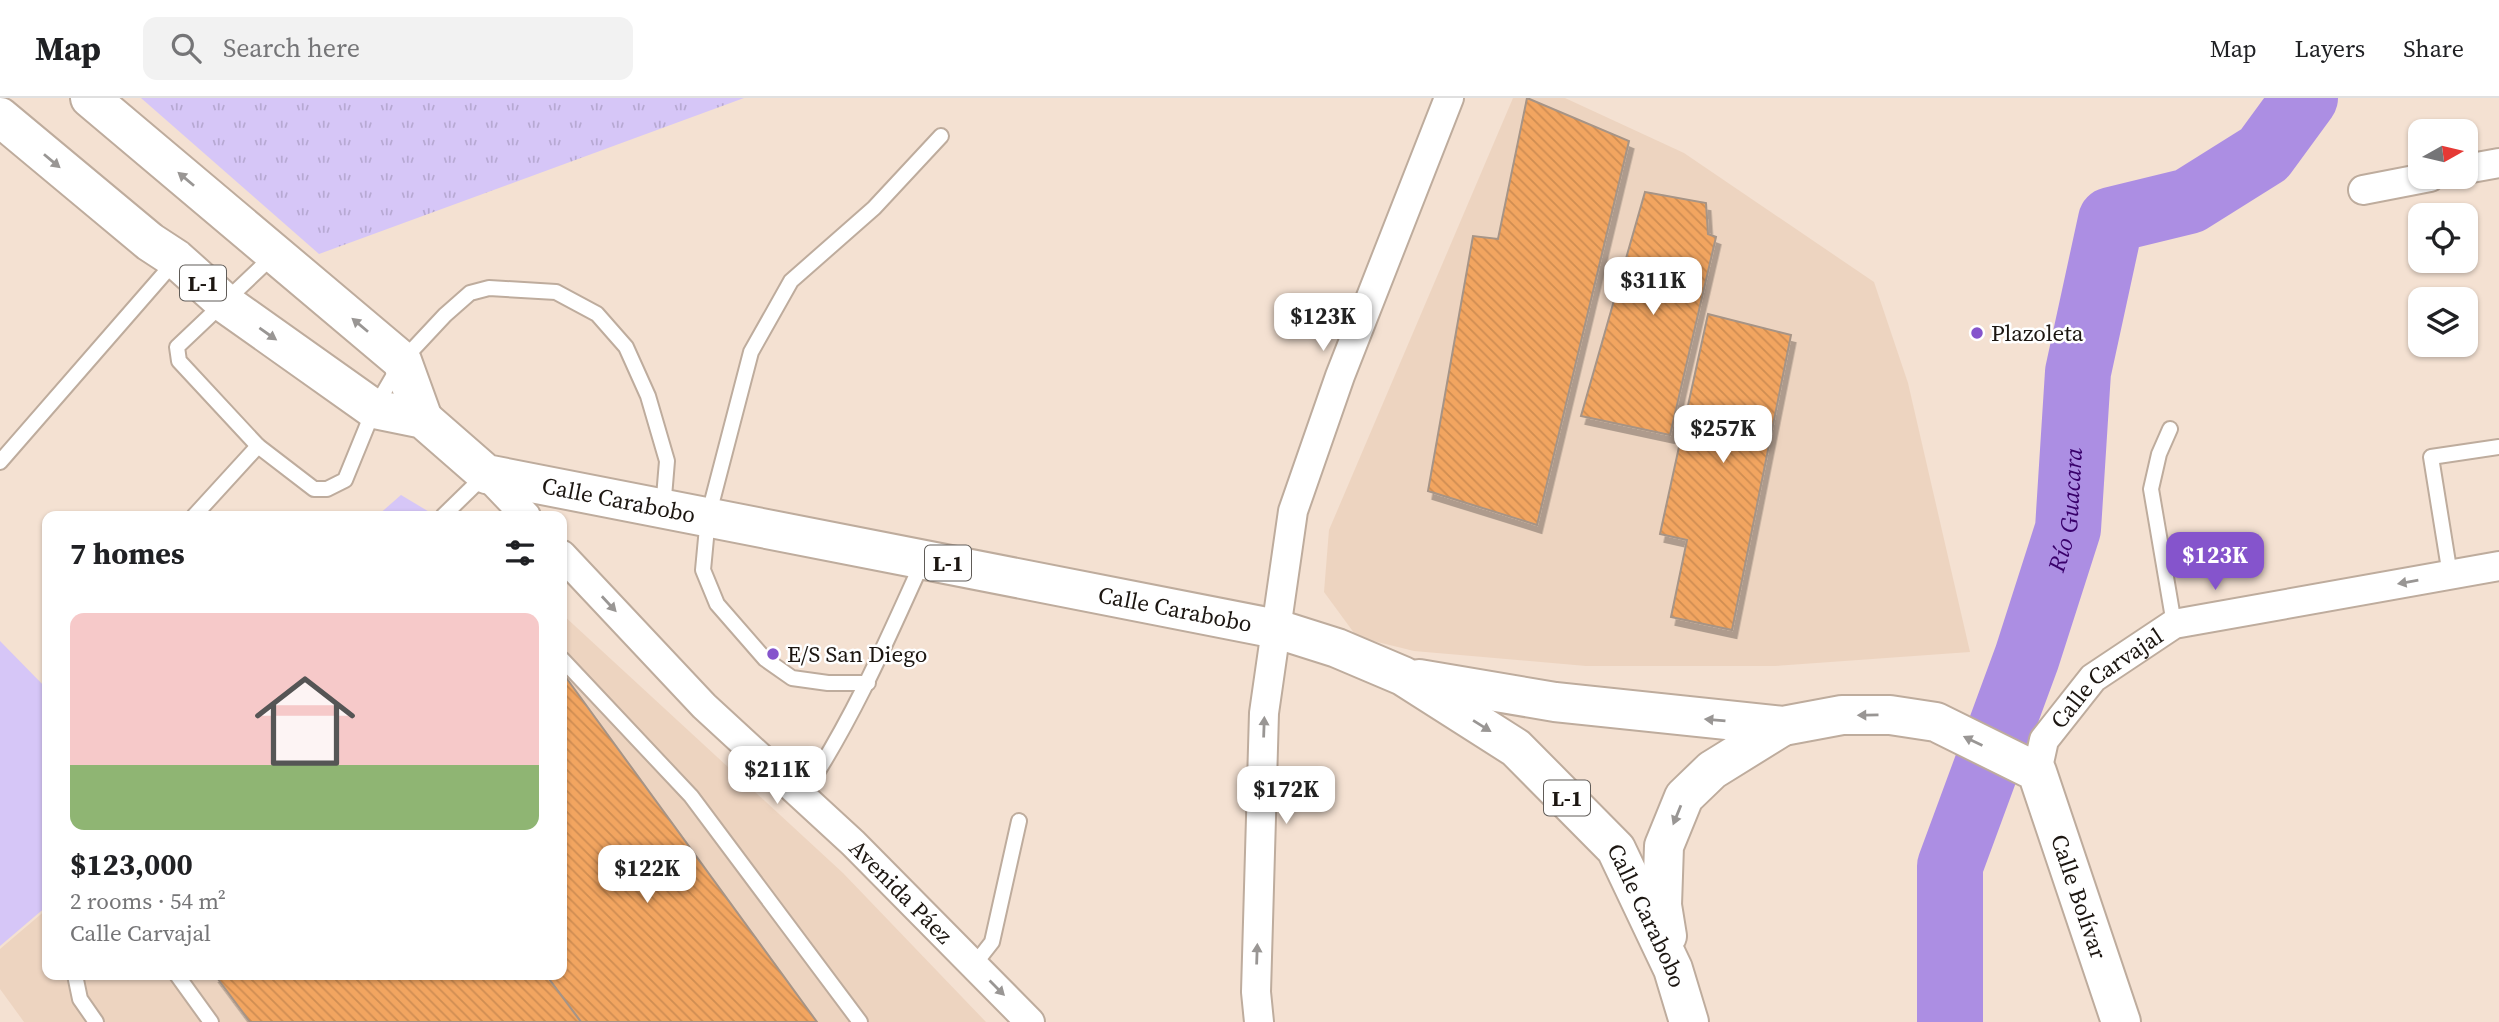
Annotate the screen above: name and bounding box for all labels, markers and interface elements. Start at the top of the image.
search box [143,17,633,80]
text: Map [35,26,101,71]
icon: search [167,29,205,67]
text: Search here [223,30,360,66]
text: Map [2210,32,2257,65]
text: Layers [2295,32,2365,65]
text: Share [2403,32,2464,65]
north arrow [2408,119,2478,189]
map controls [2408,119,2478,357]
one-way arrow [44,153,61,168]
one-way arrow [178,172,195,187]
button: locate [2408,203,2478,273]
pin: $311K [1604,258,1702,317]
text: $311K [1620,264,1686,296]
road number: L-1 [180,266,226,300]
button: layers [2408,287,2478,357]
pin: $123K [1274,294,1372,353]
text: $123K [1290,300,1356,332]
place label: Plazoleta [1991,317,2084,349]
one-way arrow [352,318,369,333]
marker: Plazoleta [1969,325,1985,341]
one-way arrow [259,327,277,341]
pin: $257K [1674,406,1772,465]
text: $257K [1690,412,1756,444]
water label: Río Guacara [2039,446,2090,577]
street label: Calle Carabobo [539,469,698,531]
pin: $123K [2166,532,2264,592]
text: 7 homes [70,533,185,574]
icon: filters [501,534,539,572]
text: $123K [2182,539,2248,571]
road number: L-1 [925,546,971,580]
one-way arrow [2397,577,2419,588]
street label: Calle Carabobo [1096,578,1255,640]
one-way arrow [600,595,616,612]
street label: Calle Carvajal [2043,620,2169,735]
place label: E/S San Diego [787,638,927,670]
marker: E/S San Diego [765,646,781,662]
icon: home [242,658,368,784]
one-way arrow [1857,709,1879,721]
one-way arrow [1704,714,1726,725]
one-way arrow [1258,715,1270,737]
one-way arrow [1472,720,1491,733]
one-way arrow [1963,735,1983,746]
pin: $211K [728,746,826,806]
text: $211K [744,753,810,785]
pin: $172K [1237,766,1335,826]
text: $172K [1253,773,1319,805]
road number: L-1 [1544,780,1590,816]
one-way arrow [1671,805,1682,826]
street label: Calle Bolívar [2043,830,2115,964]
street label: Avenida Páez [842,832,960,951]
street label: Calle Carabobo [1600,838,1694,991]
text: $123,000 [70,844,193,885]
pin: $122K [598,846,696,905]
text: $122K [614,852,680,884]
text: 2 rooms · 54 m² [70,885,226,917]
text: Calle Carvajal [70,917,211,949]
one-way arrow [1251,943,1263,965]
one-way arrow [988,979,1004,996]

